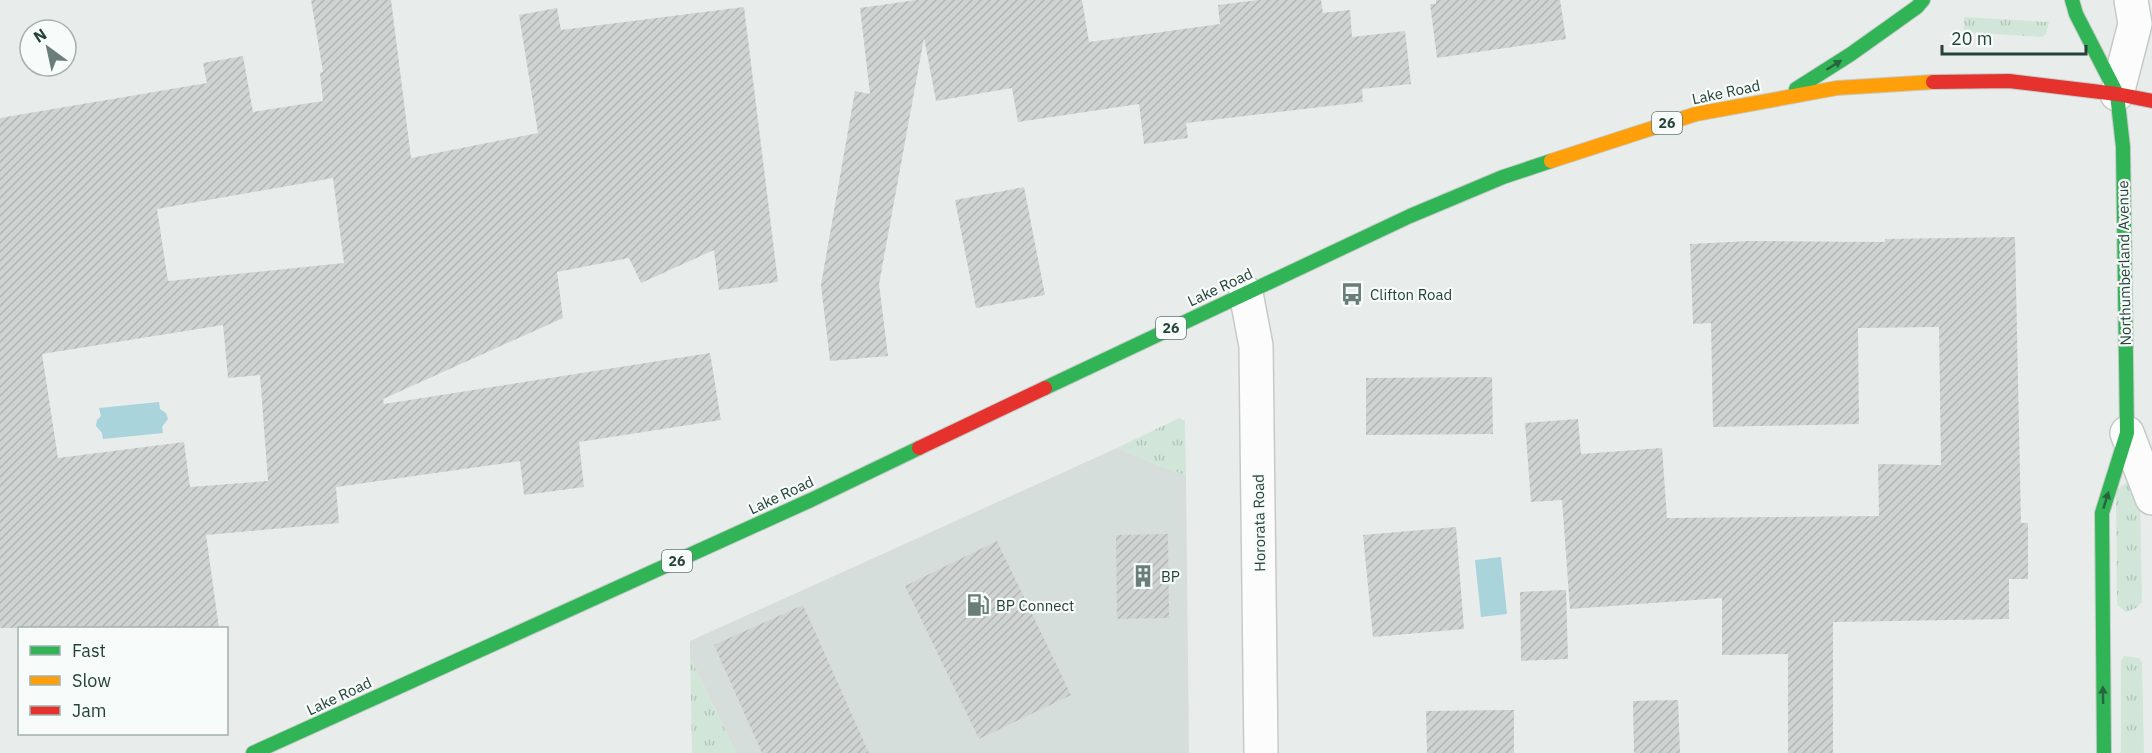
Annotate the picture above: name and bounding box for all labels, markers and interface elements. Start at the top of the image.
north arrow [18,18,78,78]
scale bar [1942,18,2086,56]
text: N [30,24,50,47]
text: 20 m [1951,27,1993,50]
one-way arrow [1825,60,1842,71]
street label: Lake Road [1690,75,1762,109]
road number: 26 [1652,112,1682,134]
street label: Northumberland Avenue [2113,180,2135,346]
street label: Lake Road [1185,264,1255,310]
bus stop icon: Clifton Road [1339,281,1365,307]
place label: Clifton Road [1370,285,1452,304]
road number: 26 [1156,317,1186,339]
street label: Lake Road [746,472,816,518]
street label: Hororata Road [1249,474,1269,572]
one-way arrow [2102,491,2111,509]
road number: 26 [662,550,692,572]
building icon: BP [1130,563,1156,589]
place label: BP [1161,567,1180,586]
fuel station icon: BP Connect [965,592,991,618]
place label: BP Connect [996,596,1074,615]
legend [18,627,228,735]
text: Fast [72,639,106,662]
text: Slow [72,669,111,692]
street label: Lake Road [304,673,374,719]
one-way arrow [2098,685,2108,704]
text: Jam [72,699,107,722]

